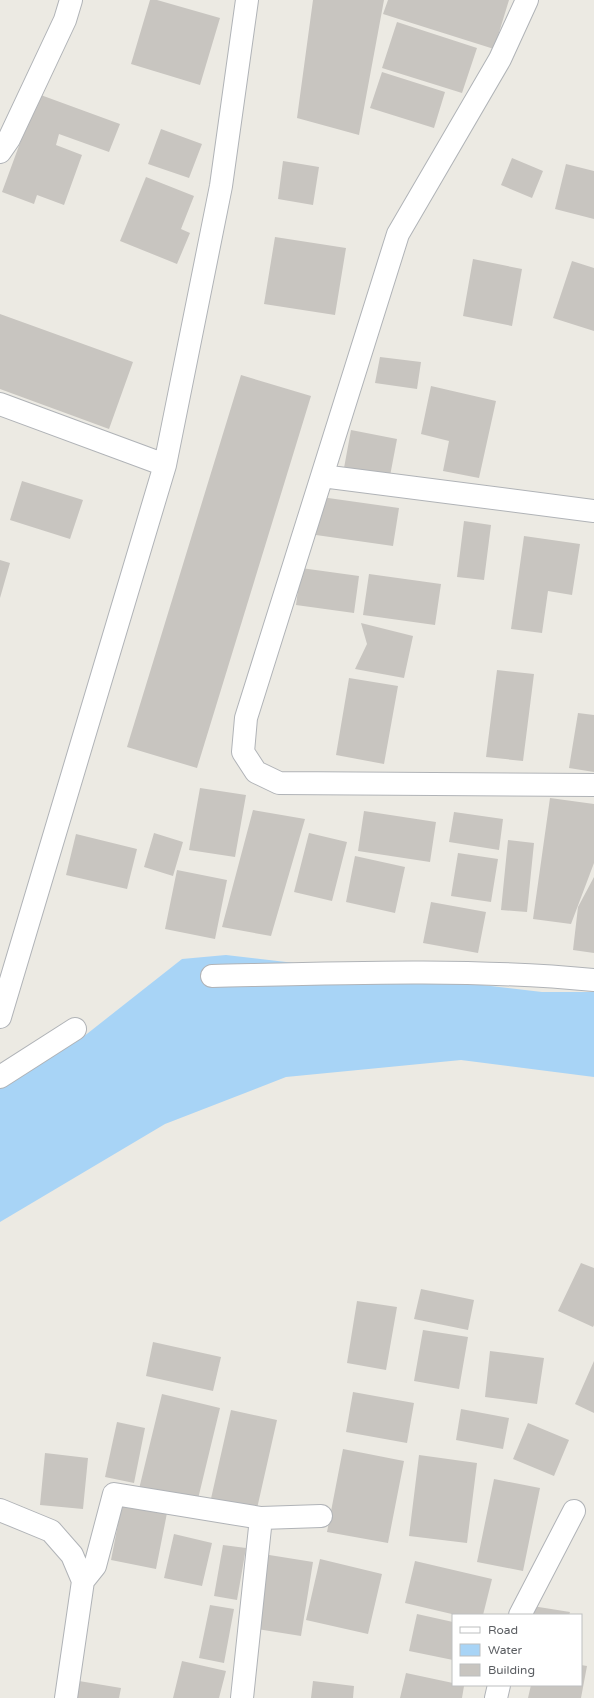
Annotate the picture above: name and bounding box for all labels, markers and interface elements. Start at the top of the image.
legend [452,1614,582,1686]
text: Road [488,1623,518,1637]
text: Water [488,1643,523,1657]
text: Building [488,1663,535,1677]

